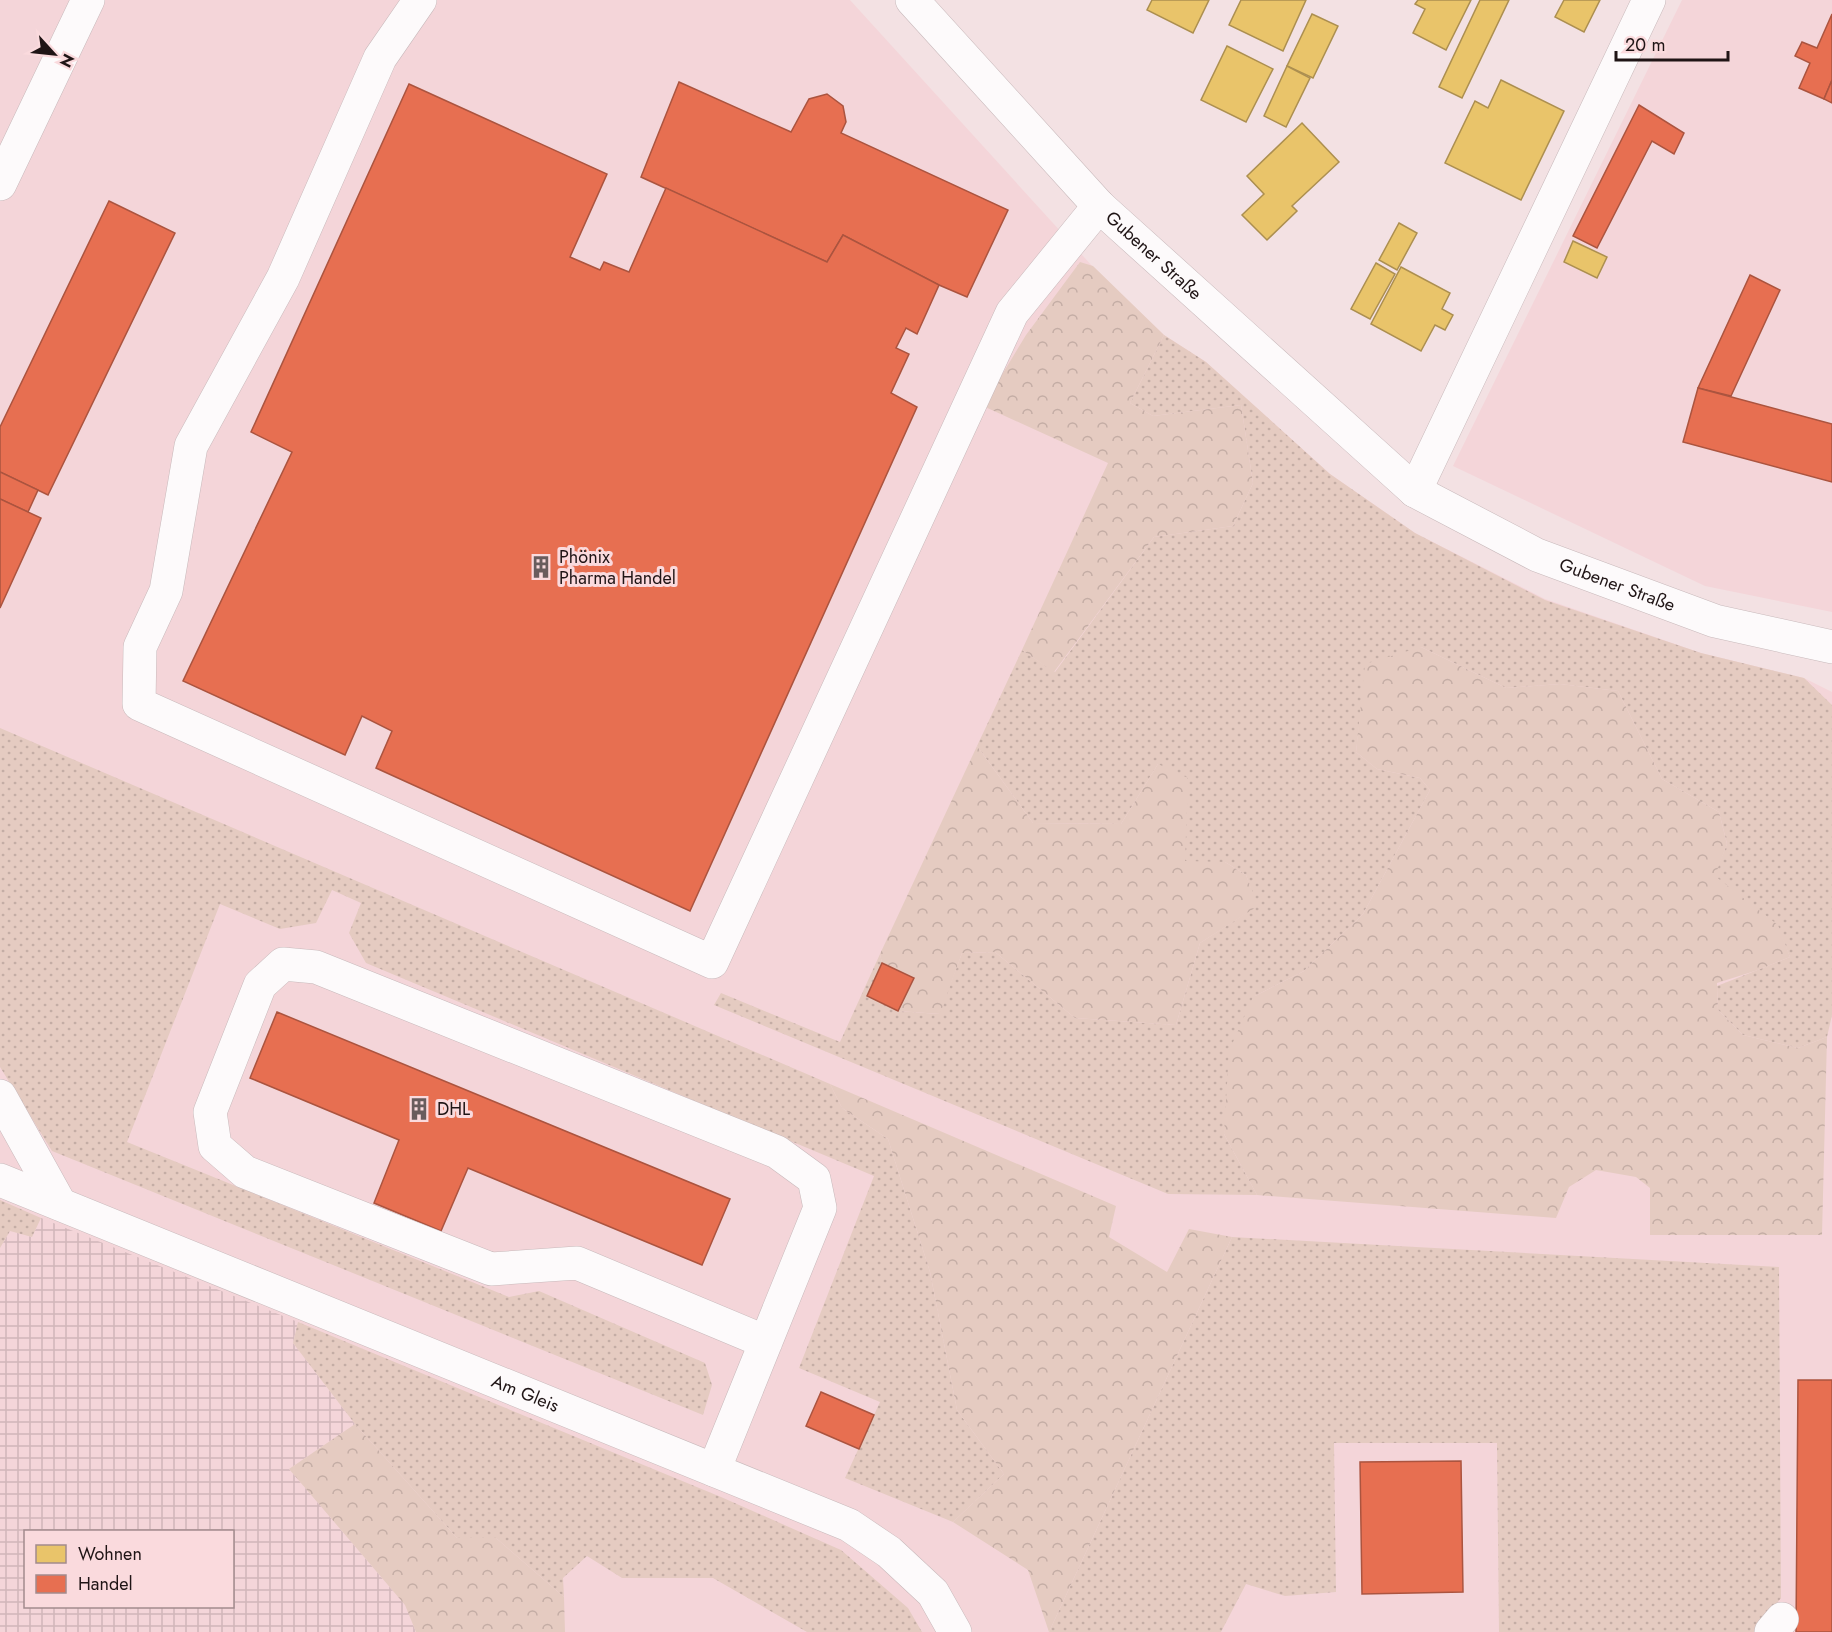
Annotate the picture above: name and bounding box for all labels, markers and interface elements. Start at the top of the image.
north arrow [24,24,84,84]
scale bar [1616,24,1728,62]
text: 20 m [1625,32,1665,58]
text: N [54,50,80,71]
street label: Gubener Straße [1100,205,1208,306]
place label: Phönix Pharma Handel [559,544,676,591]
street label: Gubener Straße [1556,551,1679,618]
building icon: Phönix Pharma Handel [528,554,554,580]
building icon: DHL [406,1096,432,1122]
place label: DHL [437,1096,470,1122]
street label: Am Gleis [488,1368,563,1419]
legend [24,1530,234,1608]
text: Wohnen [78,1541,142,1567]
text: Handel [78,1571,133,1597]

